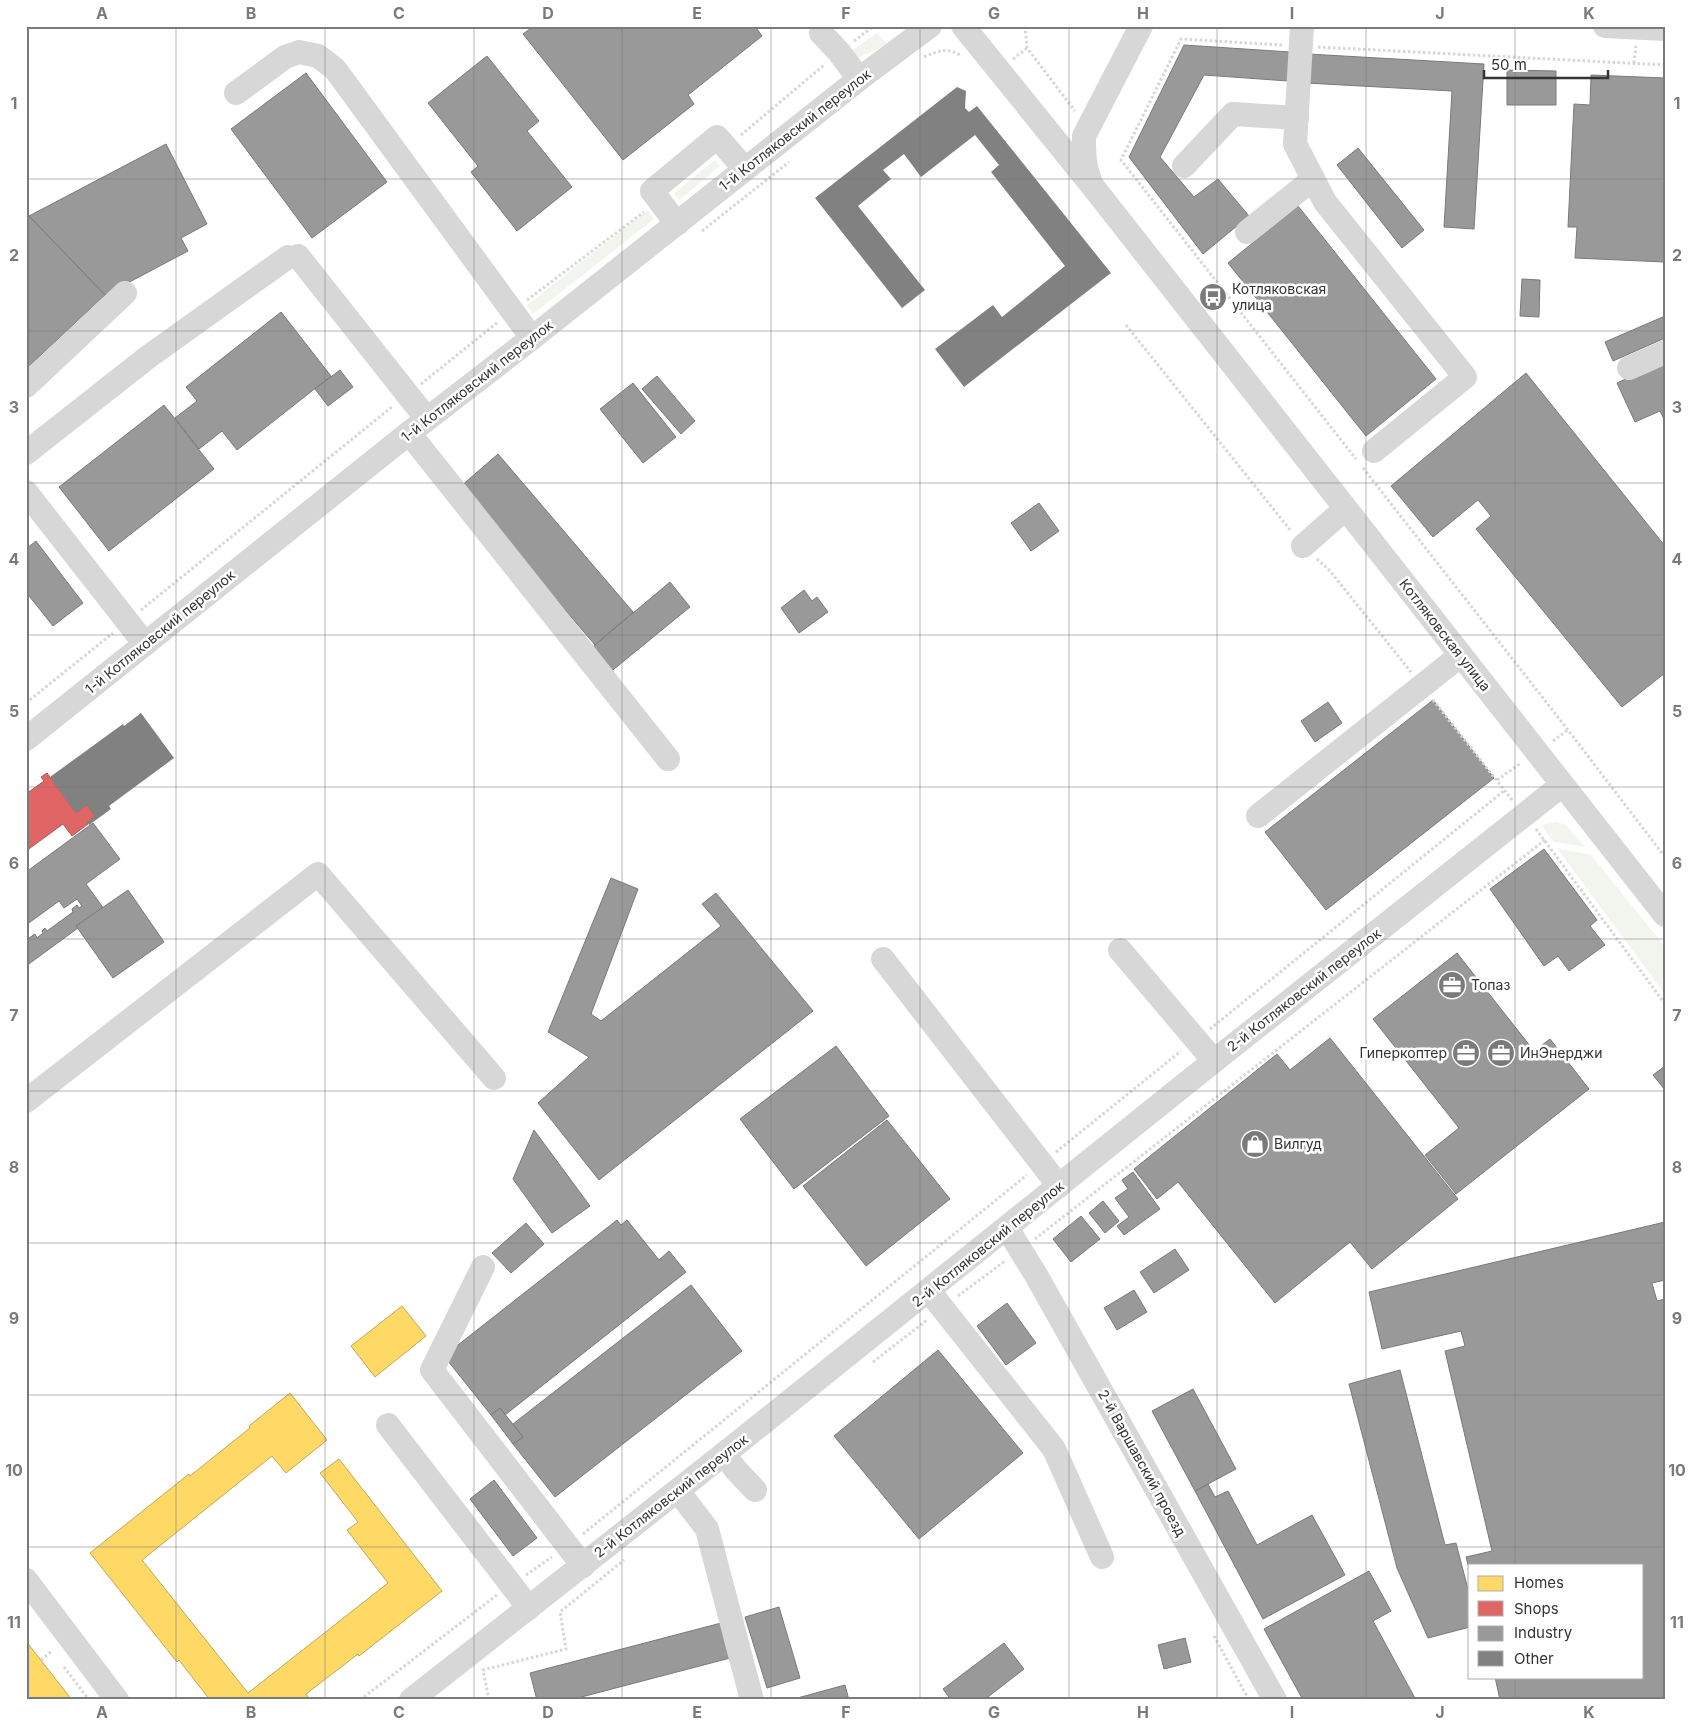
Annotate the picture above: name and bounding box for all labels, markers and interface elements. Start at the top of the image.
text: A [96,3,108,23]
text: B [246,3,256,23]
text: C [393,3,405,23]
text: D [542,3,554,23]
text: E [692,3,702,23]
text: F [841,3,851,23]
text: G [988,3,1000,23]
text: H [1137,3,1149,23]
text: I [1290,3,1294,23]
text: J [1435,3,1445,23]
text: K [1583,3,1595,23]
scale bar [1484,48,1607,80]
text: 50 m [1491,55,1527,74]
street label: 1-й Котляковский переулок [715,65,874,194]
text: 1 [11,93,17,113]
text: 1 [1674,93,1680,113]
text: 2 [9,245,19,265]
text: 2 [1672,245,1682,265]
place label: Котляковская улица [1232,280,1326,313]
bus stop icon: Котляковская улица [1198,282,1228,312]
street label: 1-й Котляковский переулок [397,316,556,445]
text: 3 [9,397,19,417]
text: 3 [1672,397,1682,417]
text: 4 [9,549,20,569]
text: 4 [1672,549,1683,569]
street label: 1-й Котляковский переулок [81,566,238,697]
street label: Котляковская улица [1396,575,1495,694]
text: 5 [9,701,19,721]
text: 5 [1672,701,1682,721]
text: 6 [9,853,19,873]
text: 6 [1672,853,1682,873]
street label: 2-й Котляковский переулок [1223,924,1384,1055]
office icon: Топаз [1437,970,1467,1000]
place label: Топаз [1471,976,1510,993]
text: 7 [9,1005,19,1025]
text: 7 [1672,1005,1682,1025]
office icon: Гиперкоптер [1451,1038,1481,1068]
office icon: ИнЭнерджи [1486,1038,1516,1068]
place label: Гиперкоптер [1360,1044,1447,1061]
place label: ИнЭнерджи [1520,1044,1602,1061]
shop icon: Вилгуд [1240,1129,1270,1159]
place label: Вилгуд [1274,1135,1322,1152]
text: 8 [9,1157,19,1177]
text: 8 [1672,1157,1682,1177]
street label: 2-й Котляковский переулок [908,1177,1067,1310]
text: 9 [9,1308,19,1328]
text: 9 [1672,1308,1682,1328]
street label: 2-й Варшавский проезд [1095,1386,1190,1539]
street label: 2-й Котляковский переулок [590,1430,751,1561]
text: 10 [5,1460,23,1480]
text: 10 [1668,1460,1686,1480]
legend [1468,1564,1644,1678]
text: Homes [1514,1573,1564,1592]
text: Shops [1514,1599,1559,1618]
text: 11 [7,1612,21,1632]
text: 11 [1670,1612,1684,1632]
text: Industry [1514,1623,1573,1642]
text: Other [1514,1649,1554,1668]
text: A [96,1702,108,1722]
text: B [246,1702,256,1722]
text: C [393,1702,405,1722]
text: D [542,1702,554,1722]
text: E [692,1702,702,1722]
text: F [841,1702,851,1722]
text: G [988,1702,1000,1722]
text: H [1137,1702,1149,1722]
text: I [1290,1702,1294,1722]
text: J [1435,1702,1445,1722]
text: K [1583,1702,1595,1722]

